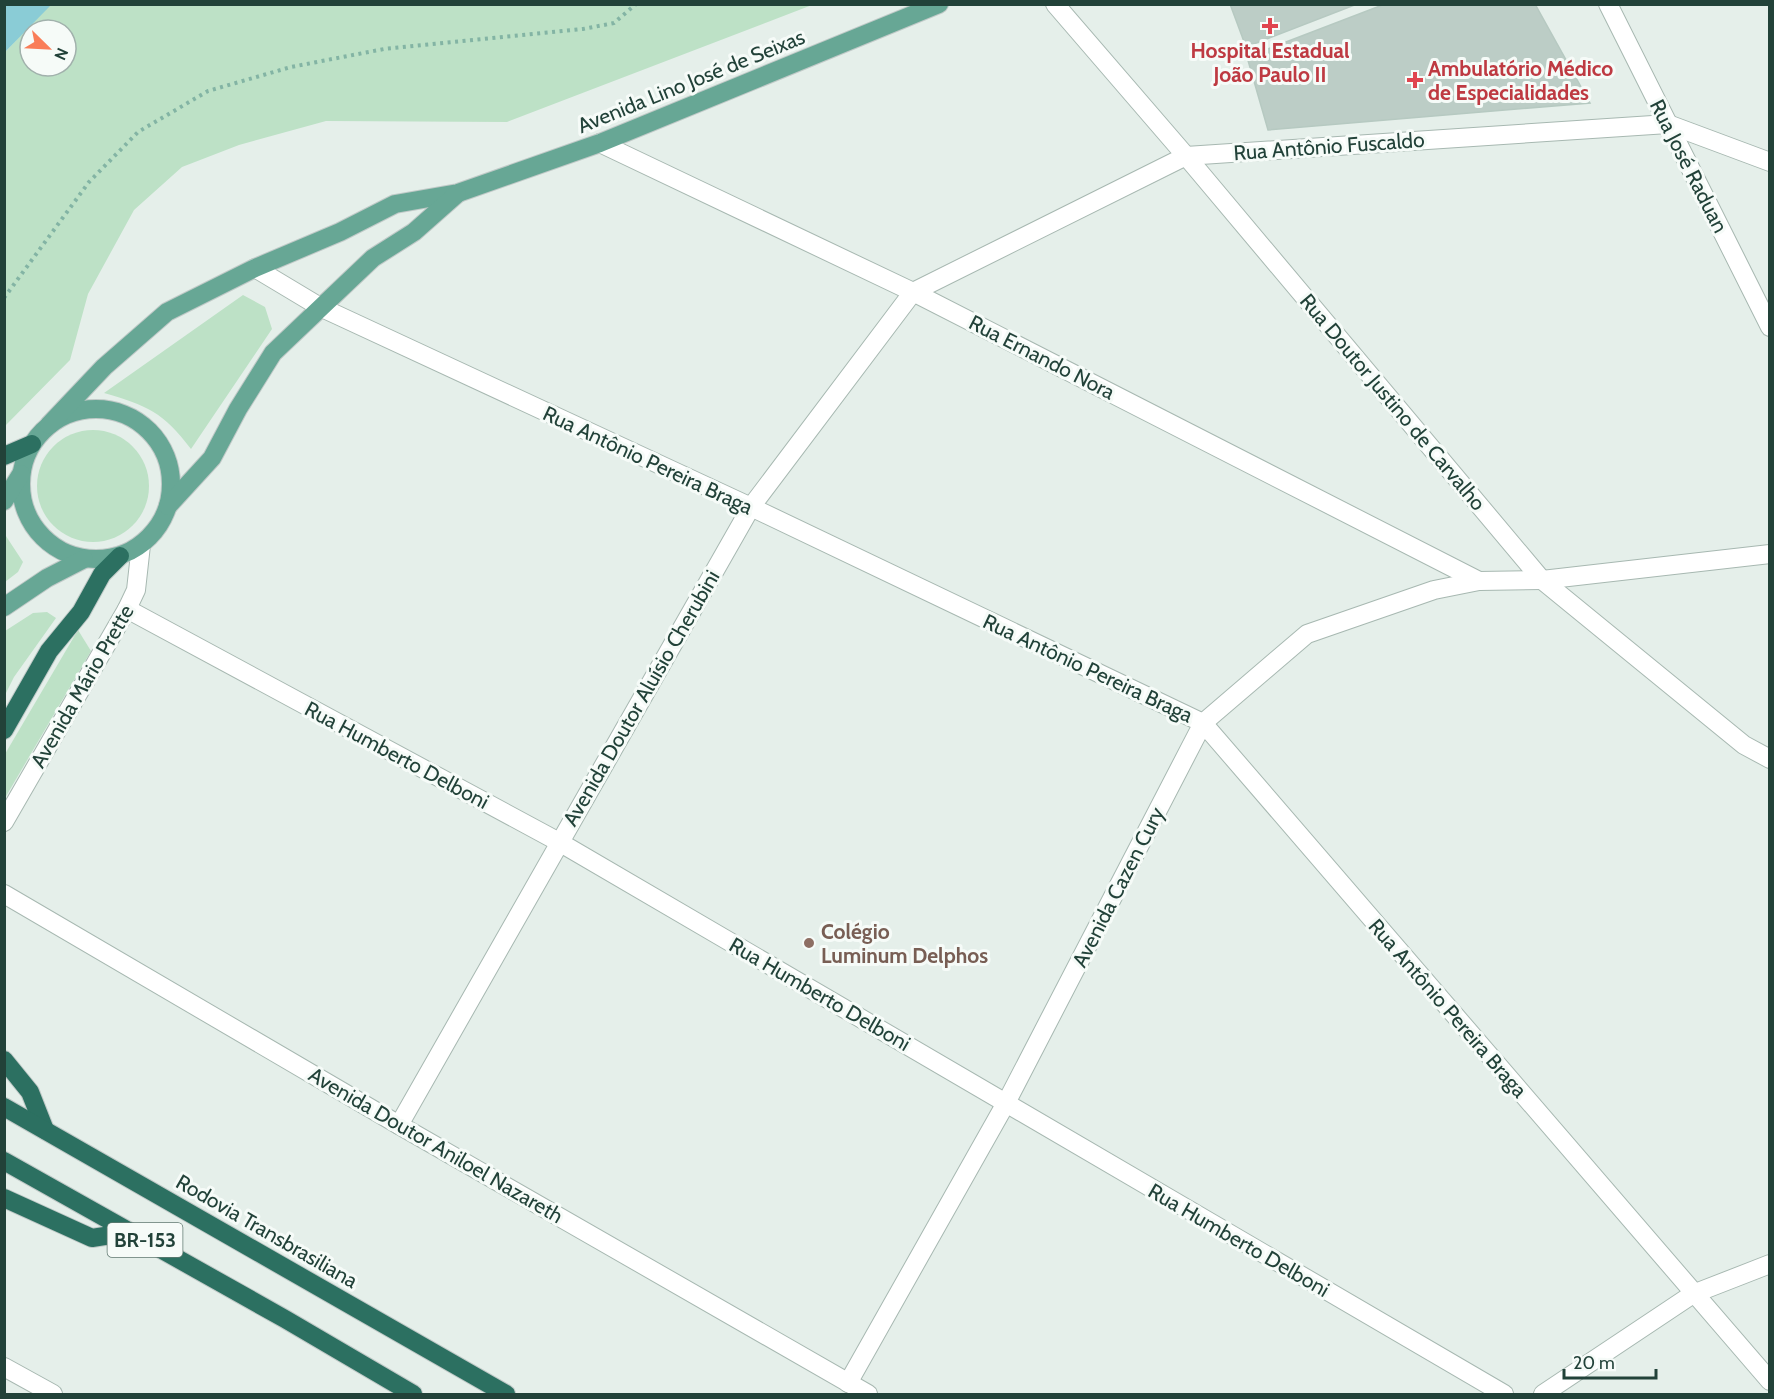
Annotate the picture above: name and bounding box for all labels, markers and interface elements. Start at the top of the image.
marker: Hospital Estadual João Paulo II [1261,17,1279,35]
north arrow [18,18,78,78]
street label: Avenida Lino José de Seixas [574,24,809,138]
place label: Hospital Estadual João Paulo II [1191,38,1350,87]
text: N [50,45,72,63]
place label: Ambulatório Médico de Especialidades [1428,56,1613,105]
marker: Ambulatório Médico de Especialidades [1406,71,1424,89]
street label: Rua José Raduan [1645,95,1733,237]
street label: Rua Antônio Fuscaldo [1233,127,1425,165]
street label: Rua Doutor Justino de Carvalho [1295,289,1491,515]
street label: Rua Ernando Nora [965,309,1119,405]
street label: Rua Antônio Pereira Braga [539,400,757,520]
street label: Avenida Doutor Aluísio Cherubini [557,566,725,830]
street label: Avenida Mário Prette [25,600,139,772]
street label: Rua Antônio Pereira Braga [979,608,1197,728]
street label: Rua Humberto Delboni [301,696,493,814]
street label: Avenida Cazen Cury [1067,802,1169,971]
street label: Rua Antônio Pereira Braga [1364,914,1532,1102]
place label: Colégio Luminum Delphos [821,919,988,968]
street label: Rua Humberto Delboni [725,932,915,1056]
marker: Colégio Luminum Delphos [802,936,816,950]
street label: Avenida Doutor Aniloel Nazareth [304,1062,568,1228]
street label: Rodovia Transbrasiliana [172,1169,362,1293]
street label: Rua Humberto Delboni [1144,1178,1334,1302]
road number: BR-153 [108,1223,182,1257]
scale bar [1564,1342,1656,1380]
text: 20 m [1573,1352,1615,1374]

